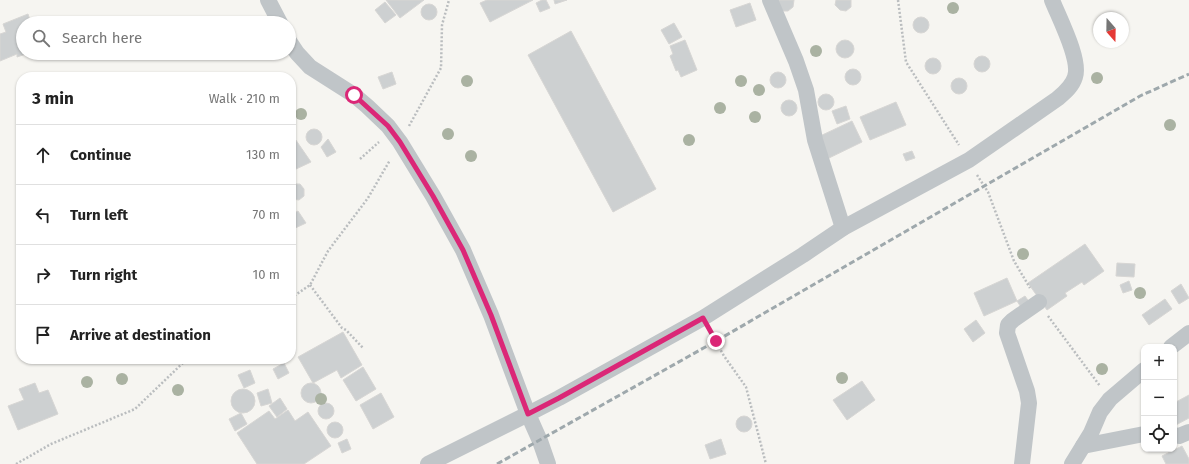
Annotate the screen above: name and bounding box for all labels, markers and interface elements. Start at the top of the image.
north arrow [1093,12,1129,48]
search box [16,16,296,60]
icon: search [30,27,52,49]
text: Search here [62,29,142,47]
route start [345,86,363,104]
text: 3 min [32,88,74,109]
text: Walk · 210 m [209,91,280,106]
icon: ahead [32,144,54,166]
text: Continue [70,146,131,164]
text: 130 m [246,147,280,162]
icon: left [32,204,54,226]
text: Turn left [70,206,128,224]
text: 70 m [253,207,280,222]
icon: right [32,264,54,286]
text: Turn right [70,266,137,284]
text: 10 m [253,267,280,282]
icon: arrive [32,324,54,346]
text: Arrive at destination [70,326,211,344]
route end [707,332,725,350]
map controls [1141,344,1177,452]
button: + [1141,344,1177,380]
button: − [1141,380,1177,416]
button: locate [1141,416,1177,452]

